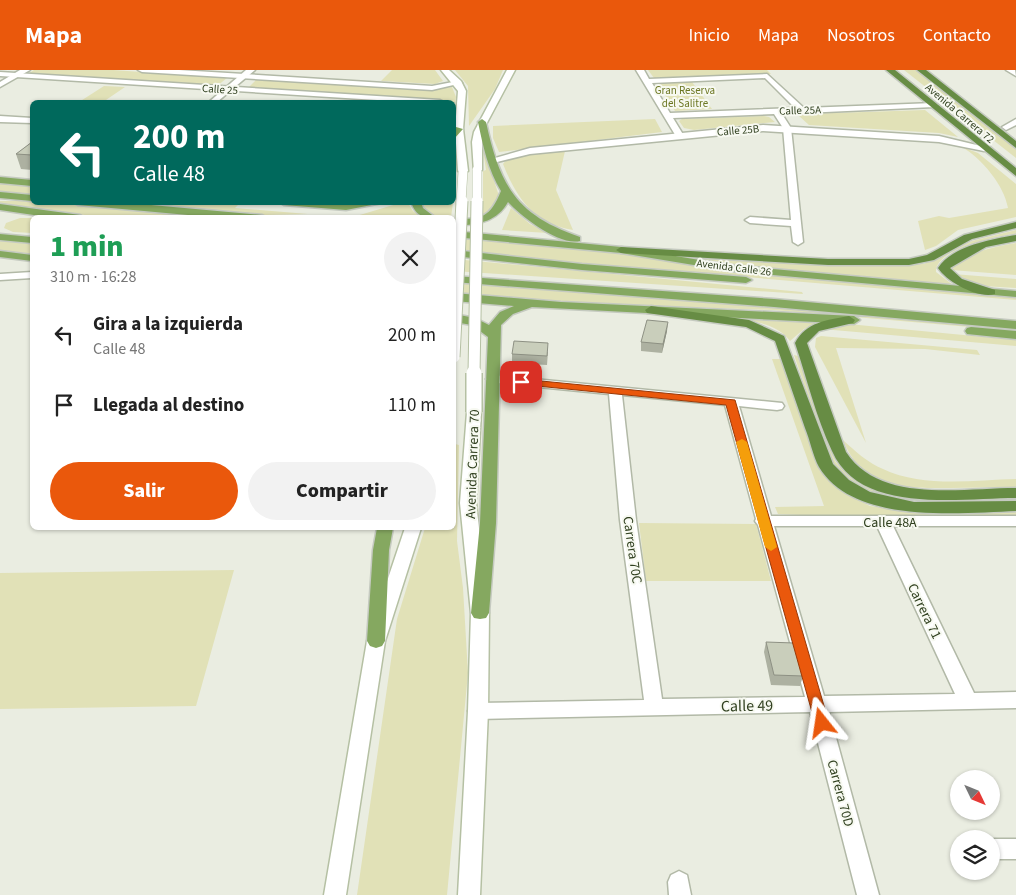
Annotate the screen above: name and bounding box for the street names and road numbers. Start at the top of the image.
street label: Avenida Carrera 72 [922,80,997,147]
street label: Calle 25 [201,81,238,98]
street label: Calle 25A [779,102,821,119]
street label: Calle 25B [716,121,760,140]
street label: Avenida Calle 26 [696,255,773,280]
street label: Avenida Carrera 70 [461,409,485,519]
street label: Calle 48A [863,513,917,533]
street label: Carrera 70C [617,515,647,585]
street label: Carrera 71 [902,580,946,643]
street label: Calle 49 [721,695,773,717]
street label: Carrera 70D [822,758,859,829]

